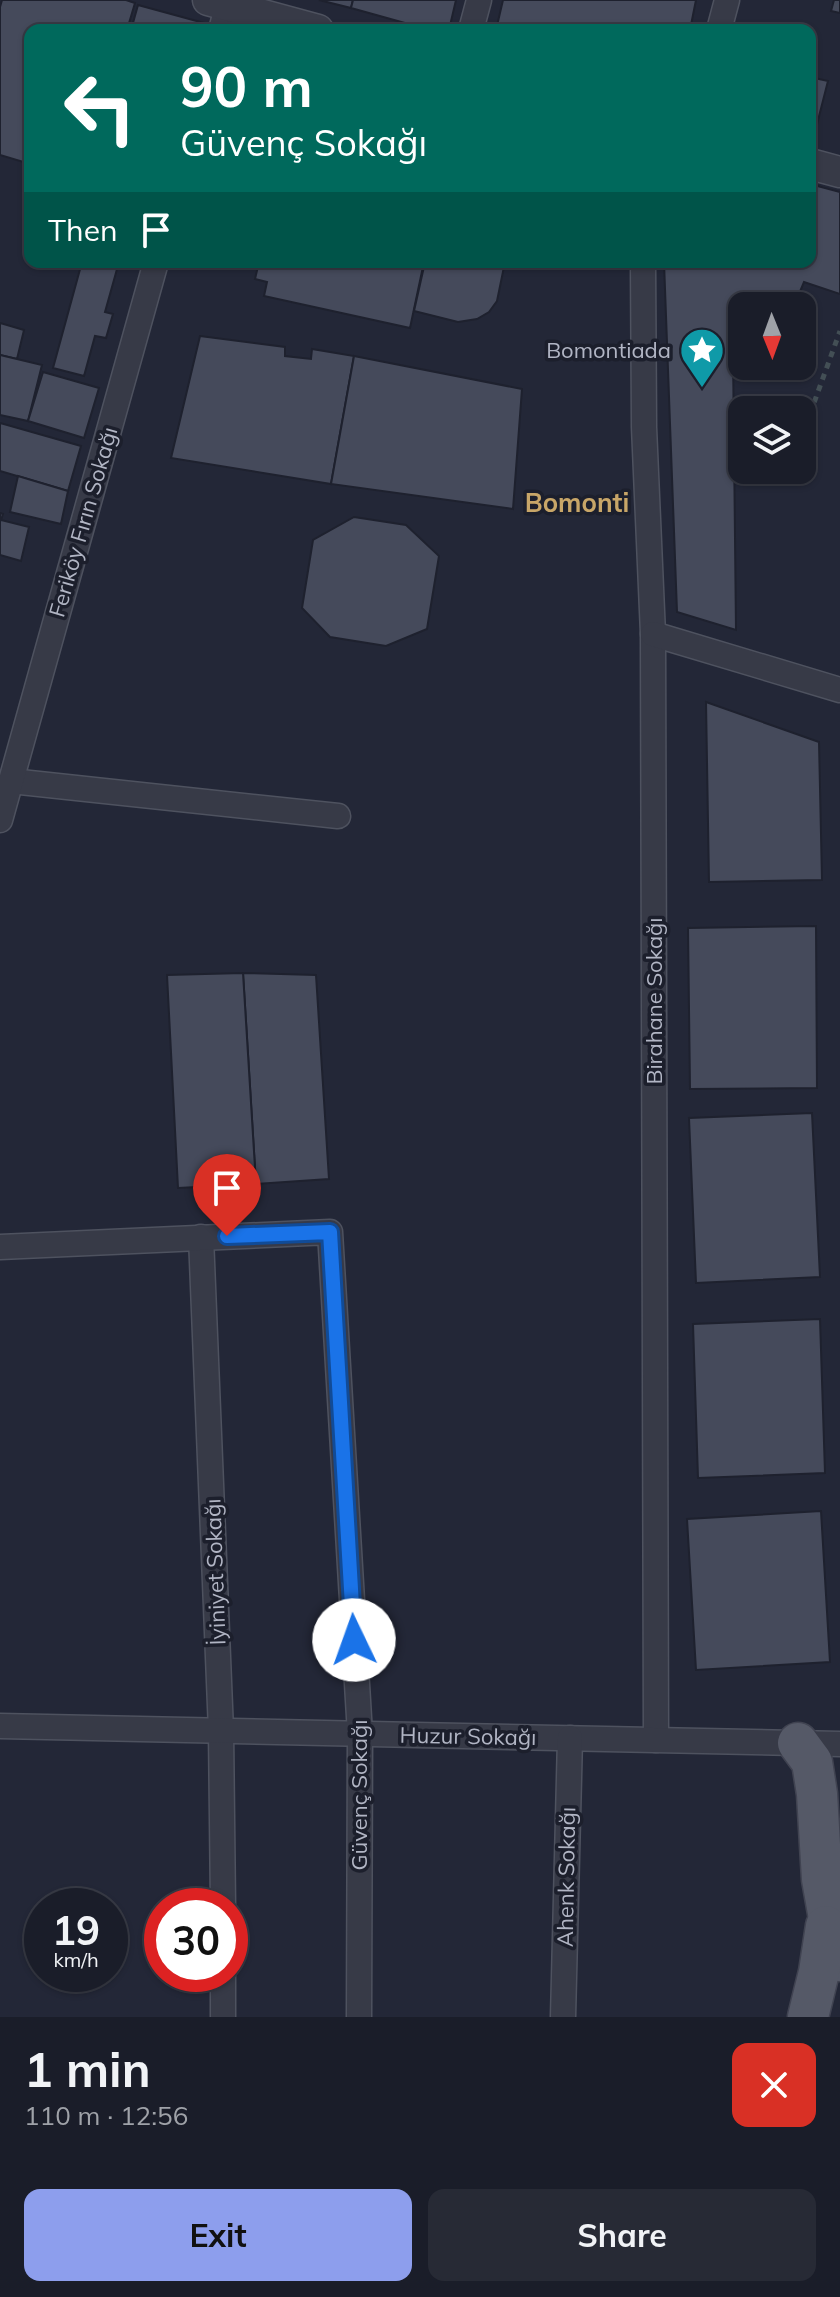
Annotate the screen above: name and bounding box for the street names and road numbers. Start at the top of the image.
street label: Feriköy Fırın Sokağı [42,424,124,620]
street label: Birahane Sokağı [640,917,668,1085]
street label: İyiniyet Sokağı [198,1498,232,1646]
street label: Güvenç Sokağı [345,1720,373,1870]
street label: Huzur Sokağı [399,1721,537,1751]
street label: Ahenk Sokağı [551,1807,581,1947]

